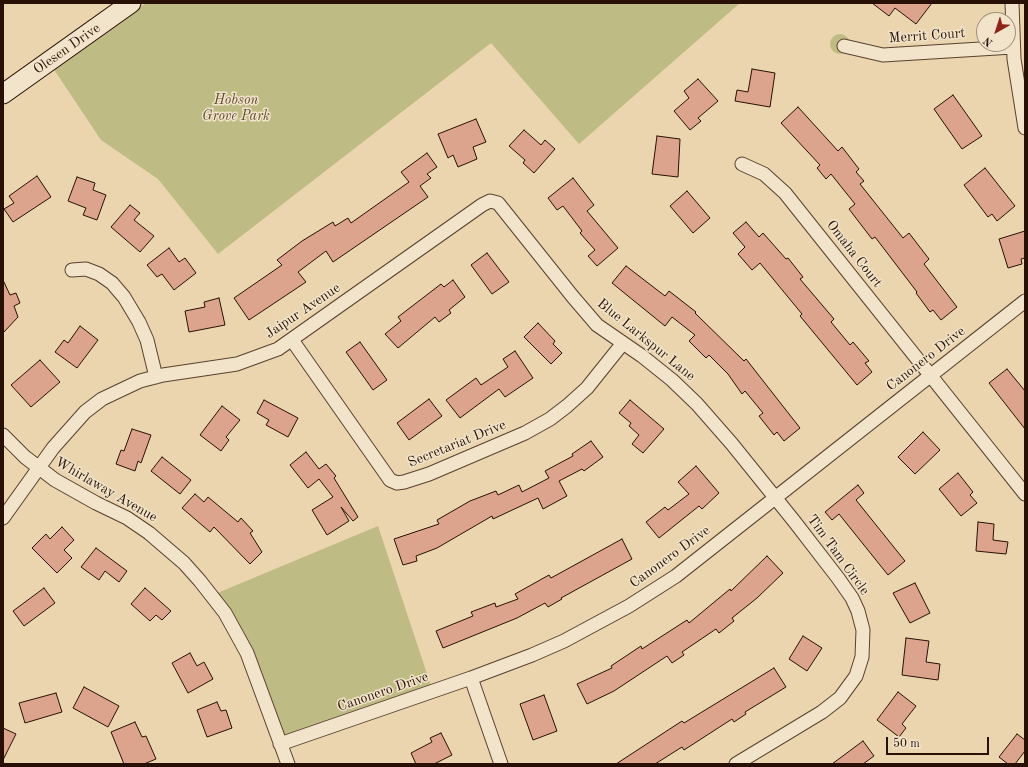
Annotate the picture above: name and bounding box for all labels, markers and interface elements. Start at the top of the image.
north arrow [976,12,1016,52]
street label: Olesen Drive [30,20,104,78]
street label: Merrit Court [888,25,966,47]
text: N [982,34,995,48]
park label: Hobson Grove Park [202,92,270,124]
street label: Omaha Court [823,217,885,291]
street label: Jaipur Avenue [262,280,344,342]
street label: Blue Larkspur Lane [594,295,698,385]
street label: Canonero Drive [883,323,969,395]
street label: Secretariat Drive [406,417,508,471]
street label: Whirlaway Avenue [52,454,160,526]
street label: Tim Tam Circle [803,512,873,598]
street label: Canonero Drive [627,522,713,592]
street label: Canonero Drive [335,669,431,715]
scale bar [888,729,991,755]
text: 50 m [893,738,920,750]

